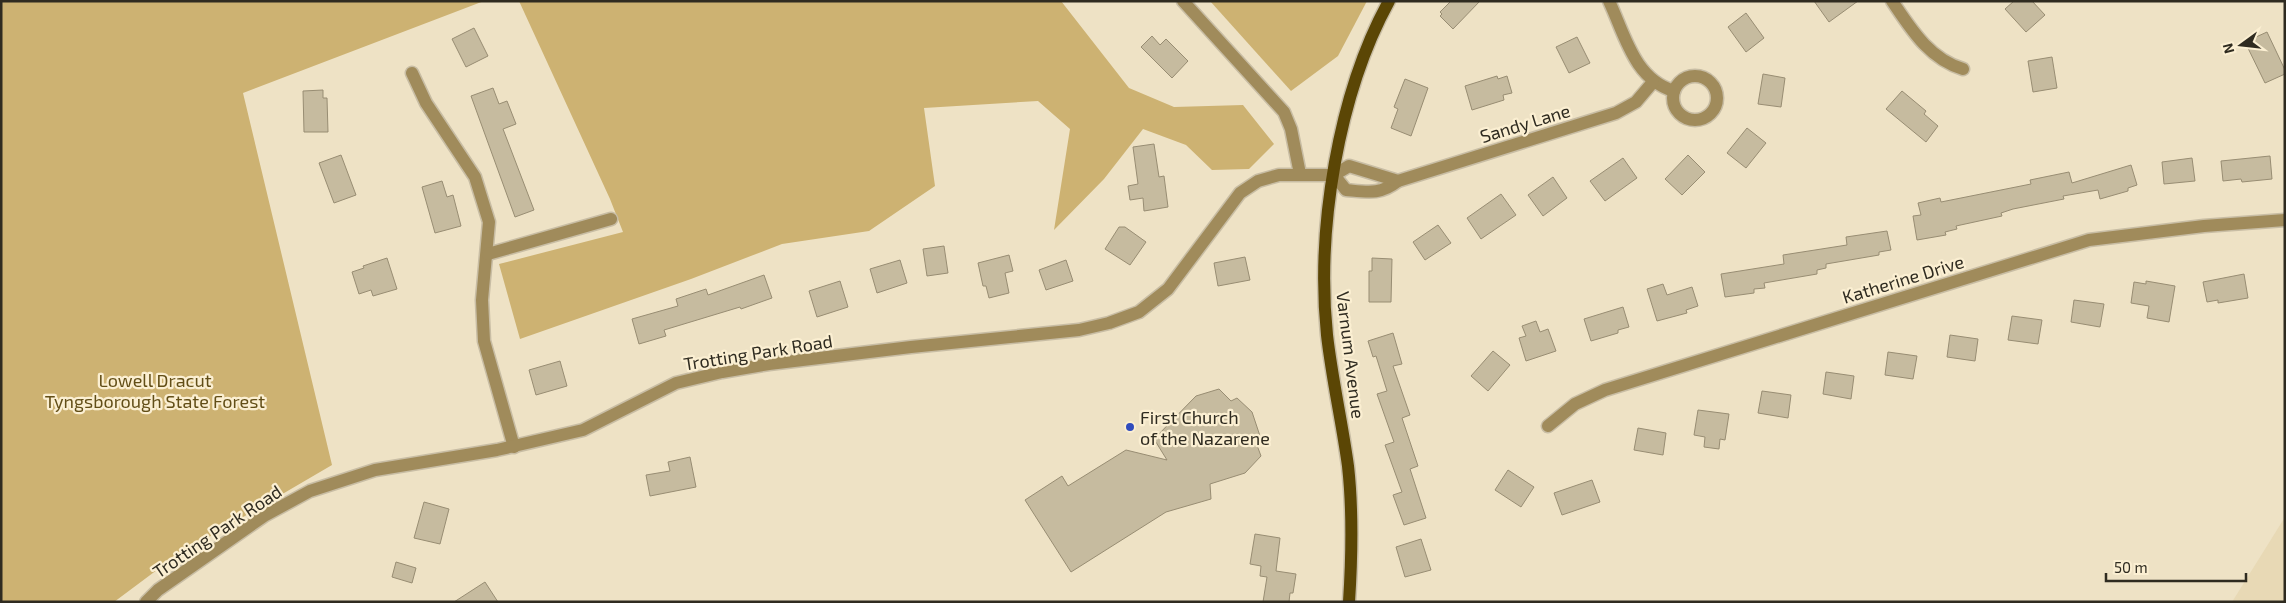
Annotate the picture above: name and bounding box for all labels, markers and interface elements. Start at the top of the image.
north arrow [2216,20,2266,70]
text: N [2218,41,2237,56]
street label: Sandy Lane [1477,99,1573,147]
street label: Katherine Drive [1840,250,1966,308]
street label: Varnum Avenue [1332,290,1370,420]
street label: Trotting Park Road [682,329,834,375]
park label: Lowell Dracut Tyngsborough State Forest [45,369,265,412]
place label: First Church of the Nazarene [1140,406,1270,449]
marker: First Church of the Nazarene [1124,421,1136,433]
street label: Trotting Park Road [148,480,286,582]
scale bar [2106,550,2246,582]
text: 50 m [2114,558,2148,576]

